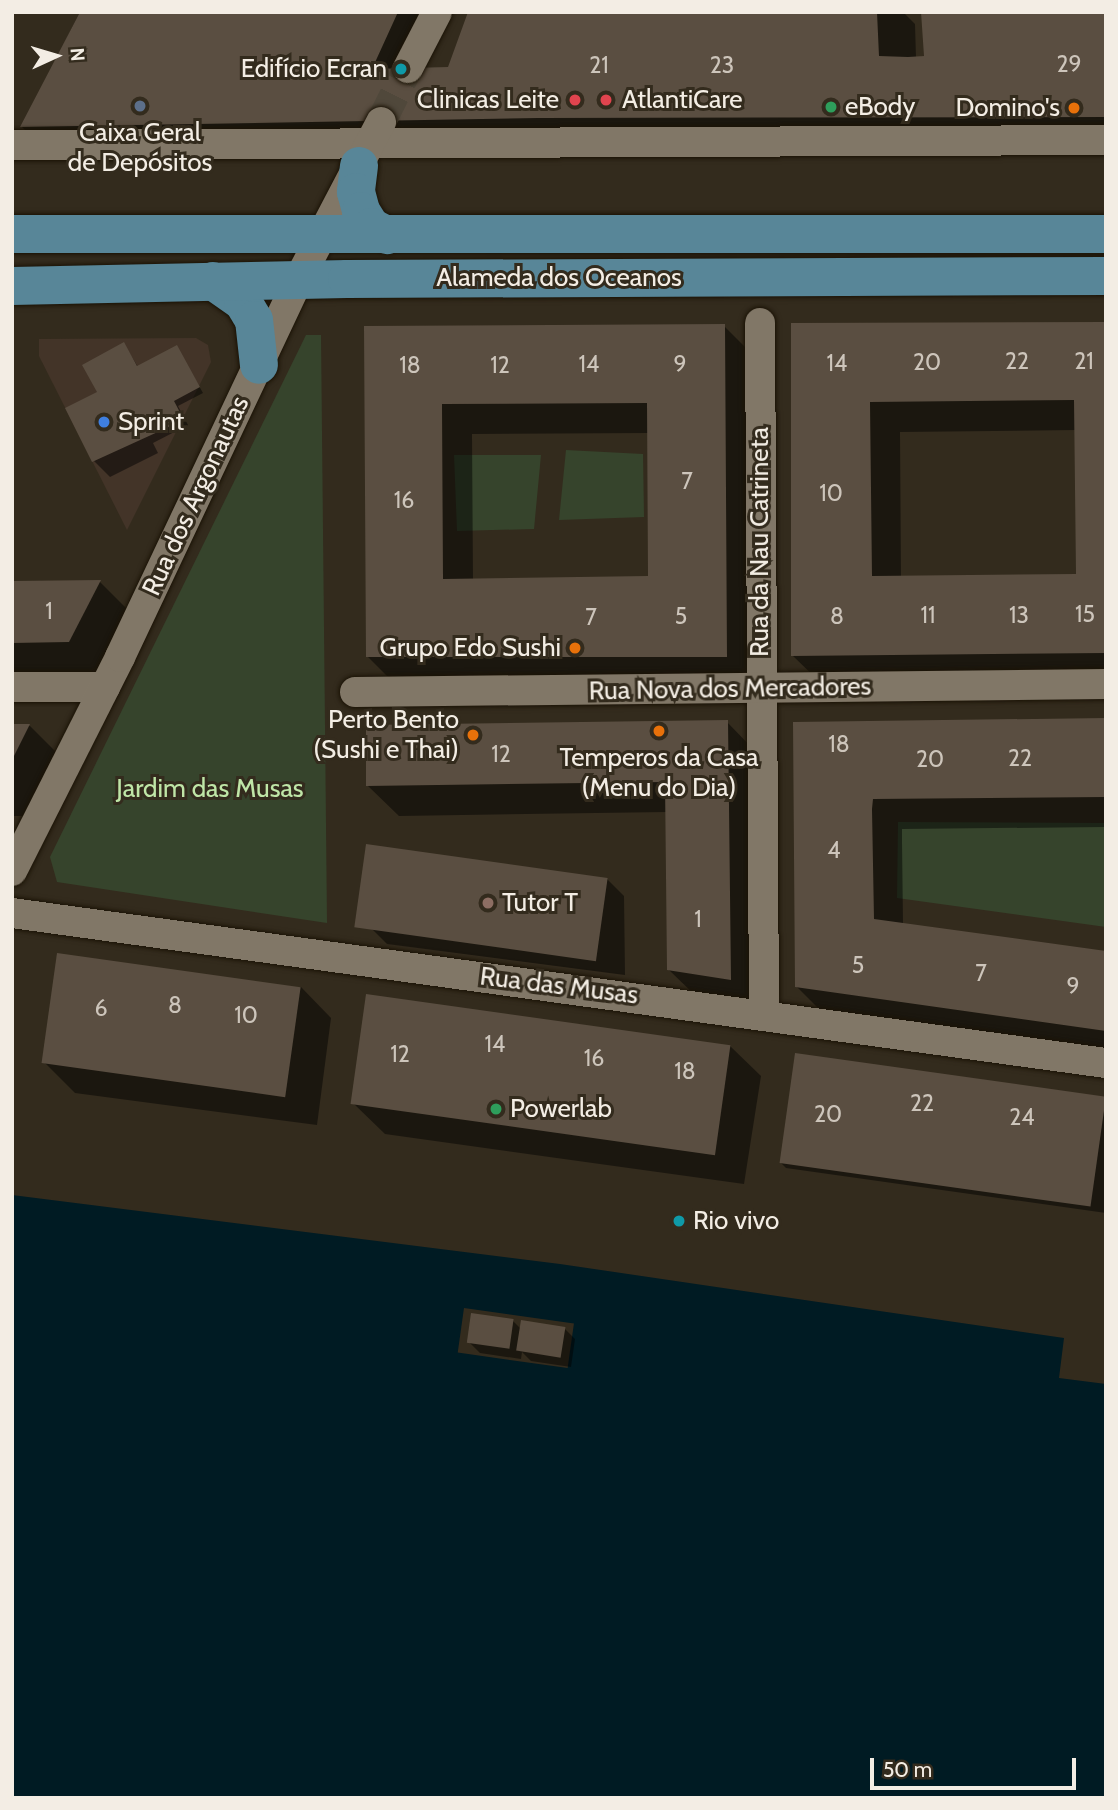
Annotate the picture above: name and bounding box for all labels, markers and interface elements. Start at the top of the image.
north arrow [21,21,91,91]
text: N [66,47,89,62]
house number: 29 [1056,50,1082,78]
house number: 21 [589,51,609,79]
house number: 23 [710,51,734,79]
place label: Edifício Ecran [241,53,387,85]
marker: Edifício Ecran [393,61,409,77]
place label: Clinicas Leite [417,84,559,116]
place label: AtlantiCare [622,84,743,116]
marker: Clinicas Leite [565,90,585,110]
marker: AtlantiCare [596,90,616,110]
place label: eBody [845,91,915,123]
place label: Domino's [955,92,1060,124]
marker: Caixa Geral de Depósitos [132,98,148,114]
marker: eBody [823,99,839,115]
marker: Domino's [1066,100,1082,116]
place label: Caixa Geral de Depósitos [68,117,212,178]
street label: Alameda dos Oceanos [436,262,682,294]
house number: 22 [1005,347,1029,375]
house number: 21 [1074,347,1094,375]
house number: 20 [913,348,941,376]
house number: 14 [827,349,847,377]
house number: 14 [579,350,599,378]
house number: 9 [673,350,687,378]
house number: 18 [399,351,421,379]
house number: 12 [490,351,510,379]
street label: Rua dos Argonautas [136,391,256,601]
place label: Sprint [118,406,184,438]
marker: Sprint [96,414,112,430]
street label: Rua da Nau Catrineta [744,427,776,657]
house number: 7 [681,467,693,495]
house number: 10 [819,479,843,507]
house number: 16 [394,486,414,514]
house number: 1 [45,597,53,625]
house number: 15 [1075,600,1095,628]
house number: 11 [921,601,935,629]
house number: 13 [1009,601,1029,629]
house number: 5 [675,602,687,630]
house number: 8 [830,602,844,630]
house number: 7 [585,603,597,631]
place label: Grupo Edo Sushi [380,632,561,664]
marker: Grupo Edo Sushi [567,640,583,656]
street label: Rua Nova dos Mercadores [588,671,872,707]
place label: Perto Bento (Sushi e Thai) [313,704,459,766]
marker: Temperos da Casa (Menu do Dia) [651,723,667,739]
marker: Perto Bento (Sushi e Thai) [465,727,481,743]
house number: 18 [828,730,850,758]
house number: 12 [491,740,511,768]
place label: Temperos da Casa (Menu do Dia) [559,742,759,804]
house number: 22 [1008,744,1032,772]
house number: 20 [916,745,944,773]
park label: Jardim das Musas [116,773,304,805]
house number: 4 [827,836,841,864]
place label: Tutor T [502,887,578,919]
marker: Tutor T [480,895,496,911]
house number: 1 [694,905,702,933]
house number: 5 [852,951,864,979]
house number: 7 [975,959,987,987]
street label: Rua das Musas [478,961,640,1011]
house number: 9 [1066,972,1080,1000]
house number: 8 [168,991,182,1019]
house number: 6 [94,994,108,1022]
house number: 10 [234,1001,258,1029]
house number: 14 [485,1030,505,1058]
house number: 12 [390,1040,410,1068]
house number: 16 [584,1044,604,1072]
house number: 18 [674,1057,696,1085]
house number: 22 [910,1089,934,1117]
place label: Powerlab [510,1093,612,1125]
house number: 20 [814,1100,842,1128]
marker: Powerlab [488,1101,504,1117]
house number: 24 [1009,1103,1035,1131]
place label: Rio vivo [693,1205,779,1237]
marker: Rio vivo [671,1213,687,1229]
scale bar [873,1744,1080,1788]
text: 50 m [883,1757,932,1782]

